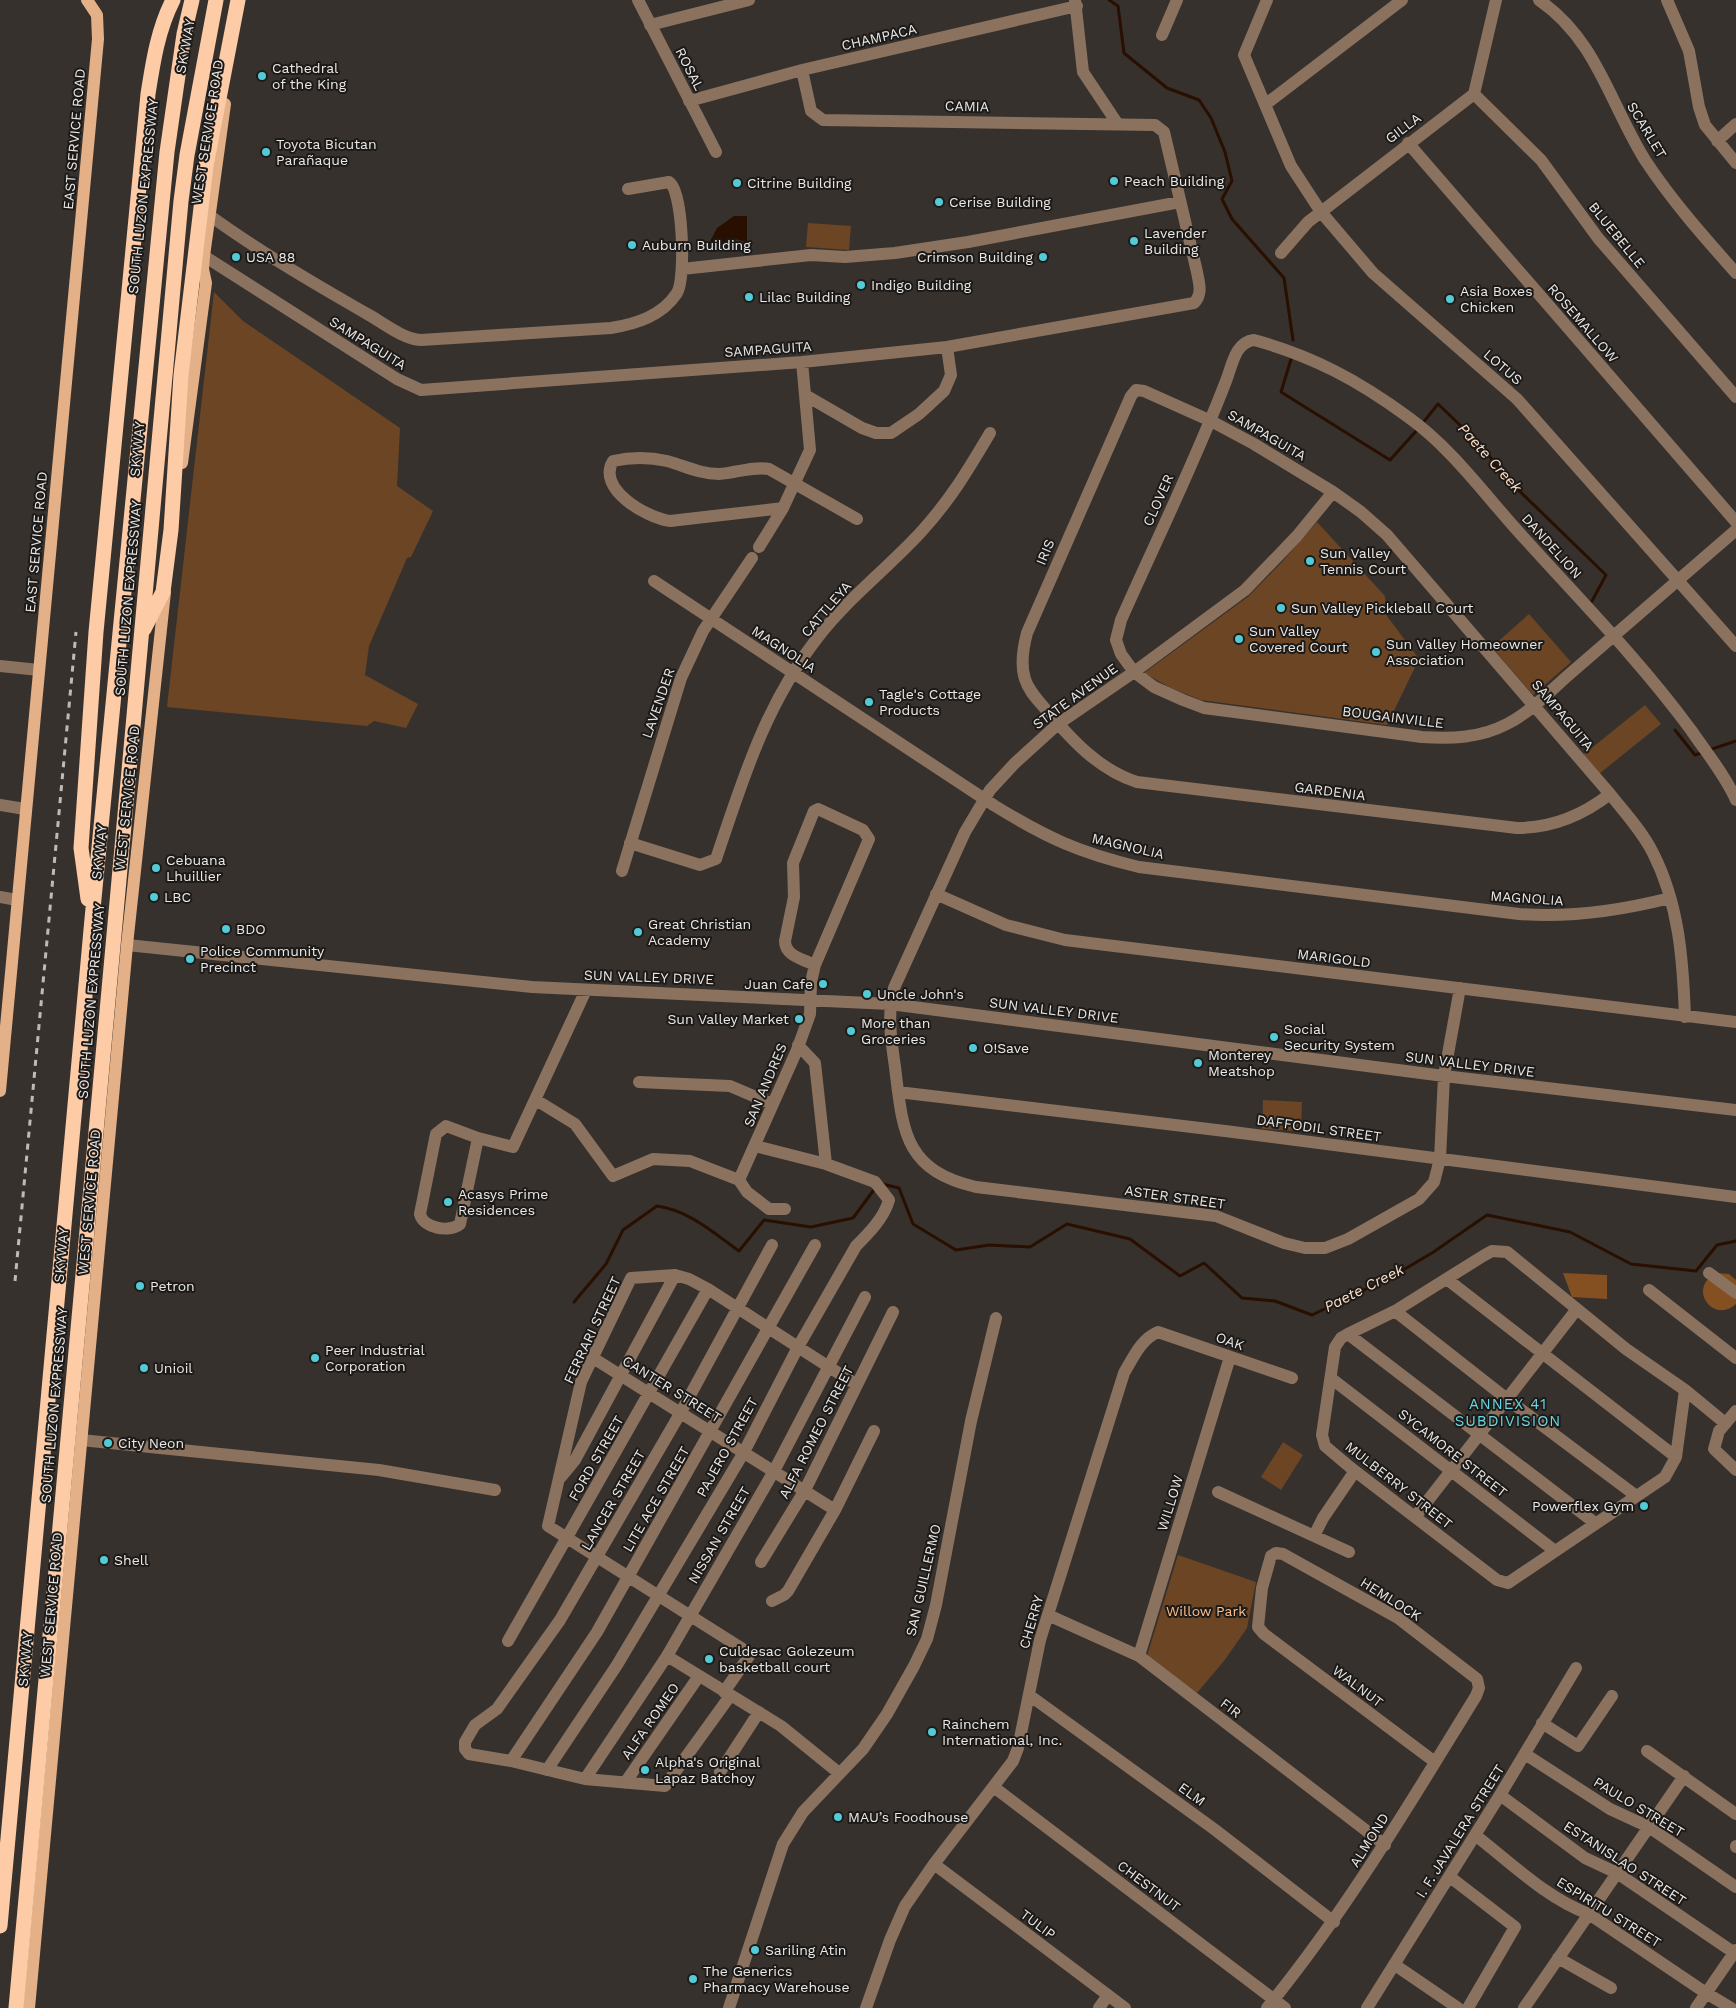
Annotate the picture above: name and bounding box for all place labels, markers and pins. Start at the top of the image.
place label: Cathedral of the King [272,60,347,92]
marker: Cathedral of the King [256,70,268,82]
place label: Toyota Bicutan Parañaque [276,136,377,168]
marker: Toyota Bicutan Parañaque [260,146,272,158]
place label: Peach Building [1124,173,1225,189]
place label: Citrine Building [747,175,852,191]
marker: Peach Building [1108,175,1120,187]
marker: Citrine Building [731,177,743,189]
place label: Cerise Building [949,194,1051,210]
marker: Cerise Building [933,196,945,208]
place label: Lavender Building [1144,225,1207,257]
marker: Lavender Building [1128,235,1140,247]
place label: Auburn Building [642,237,751,253]
marker: Auburn Building [626,239,638,251]
place label: USA 88 [246,249,295,265]
place label: Crimson Building [917,249,1034,265]
marker: USA 88 [230,251,242,263]
marker: Crimson Building [1037,251,1049,263]
place label: Indigo Building [871,277,972,293]
marker: Indigo Building [855,279,867,291]
place label: Asia Boxes Chicken [1460,283,1533,315]
place label: Lilac Building [759,289,851,305]
marker: Lilac Building [743,291,755,303]
marker: Asia Boxes Chicken [1444,293,1456,305]
place label: Sun Valley Tennis Court [1320,545,1406,577]
marker: Sun Valley Tennis Court [1304,555,1316,567]
place label: Sun Valley Pickleball Court [1291,600,1474,616]
marker: Sun Valley Pickleball Court [1275,602,1287,614]
place label: Sun Valley Covered Court [1249,623,1347,655]
marker: Sun Valley Covered Court [1233,633,1245,645]
place label: Sun Valley Homeowner Association [1386,636,1543,668]
marker: Sun Valley Homeowner Association [1370,646,1382,658]
place label: Tagle's Cottage Products [879,686,981,718]
marker: Tagle's Cottage Products [863,696,875,708]
place label: Cebuana Lhuillier [166,852,226,884]
marker: Cebuana Lhuillier [150,862,162,874]
place label: LBC [164,889,191,905]
marker: LBC [148,891,160,903]
place label: Great Christian Academy [648,916,751,948]
place label: BDO [236,921,266,937]
marker: BDO [220,923,232,935]
marker: Great Christian Academy [632,926,644,938]
place label: Police Community Precinct [200,943,325,975]
marker: Police Community Precinct [184,953,196,965]
place label: Juan Cafe [744,976,813,992]
marker: Juan Cafe [817,978,829,990]
place label: Uncle John's [877,986,964,1002]
marker: Uncle John's [861,988,873,1000]
place label: Sun Valley Market [667,1011,789,1027]
marker: Sun Valley Market [793,1013,805,1025]
place label: More than Groceries [861,1015,930,1047]
place label: Social Security System [1284,1021,1395,1053]
marker: More than Groceries [845,1025,857,1037]
marker: Social Security System [1268,1031,1280,1043]
place label: O!Save [983,1040,1029,1056]
marker: O!Save [967,1042,979,1054]
place label: Monterey Meatshop [1208,1047,1275,1079]
marker: Monterey Meatshop [1192,1057,1204,1069]
place label: Acasys Prime Residences [458,1186,548,1218]
marker: Acasys Prime Residences [442,1196,454,1208]
place label: Petron [150,1278,195,1294]
marker: Petron [134,1280,146,1292]
place label: Peer Industrial Corporation [325,1342,425,1374]
marker: Peer Industrial Corporation [309,1352,321,1364]
place label: Unioil [154,1360,193,1376]
marker: Unioil [138,1362,150,1374]
place label: City Neon [118,1435,184,1451]
marker: City Neon [102,1437,114,1449]
place label: Powerflex Gym [1532,1498,1634,1514]
marker: Powerflex Gym [1638,1500,1650,1512]
place label: Shell [114,1552,149,1568]
marker: Shell [98,1554,110,1566]
place label: Culdesac Golezeum basketball court [719,1643,855,1675]
marker: Culdesac Golezeum basketball court [703,1653,715,1665]
place label: Rainchem International, Inc. [942,1716,1062,1748]
marker: Rainchem International, Inc. [926,1726,938,1738]
place label: Alpha's Original Lapaz Batchoy [655,1754,761,1786]
marker: Alpha's Original Lapaz Batchoy [639,1764,651,1776]
place label: MAU’s Foodhouse [848,1809,968,1825]
marker: MAU’s Foodhouse [832,1811,844,1823]
place label: Sariling Atin [765,1942,847,1958]
marker: Sariling Atin [749,1944,761,1956]
place label: The Generics Pharmacy Warehouse [703,1963,850,1995]
marker: The Generics Pharmacy Warehouse [687,1973,699,1985]

